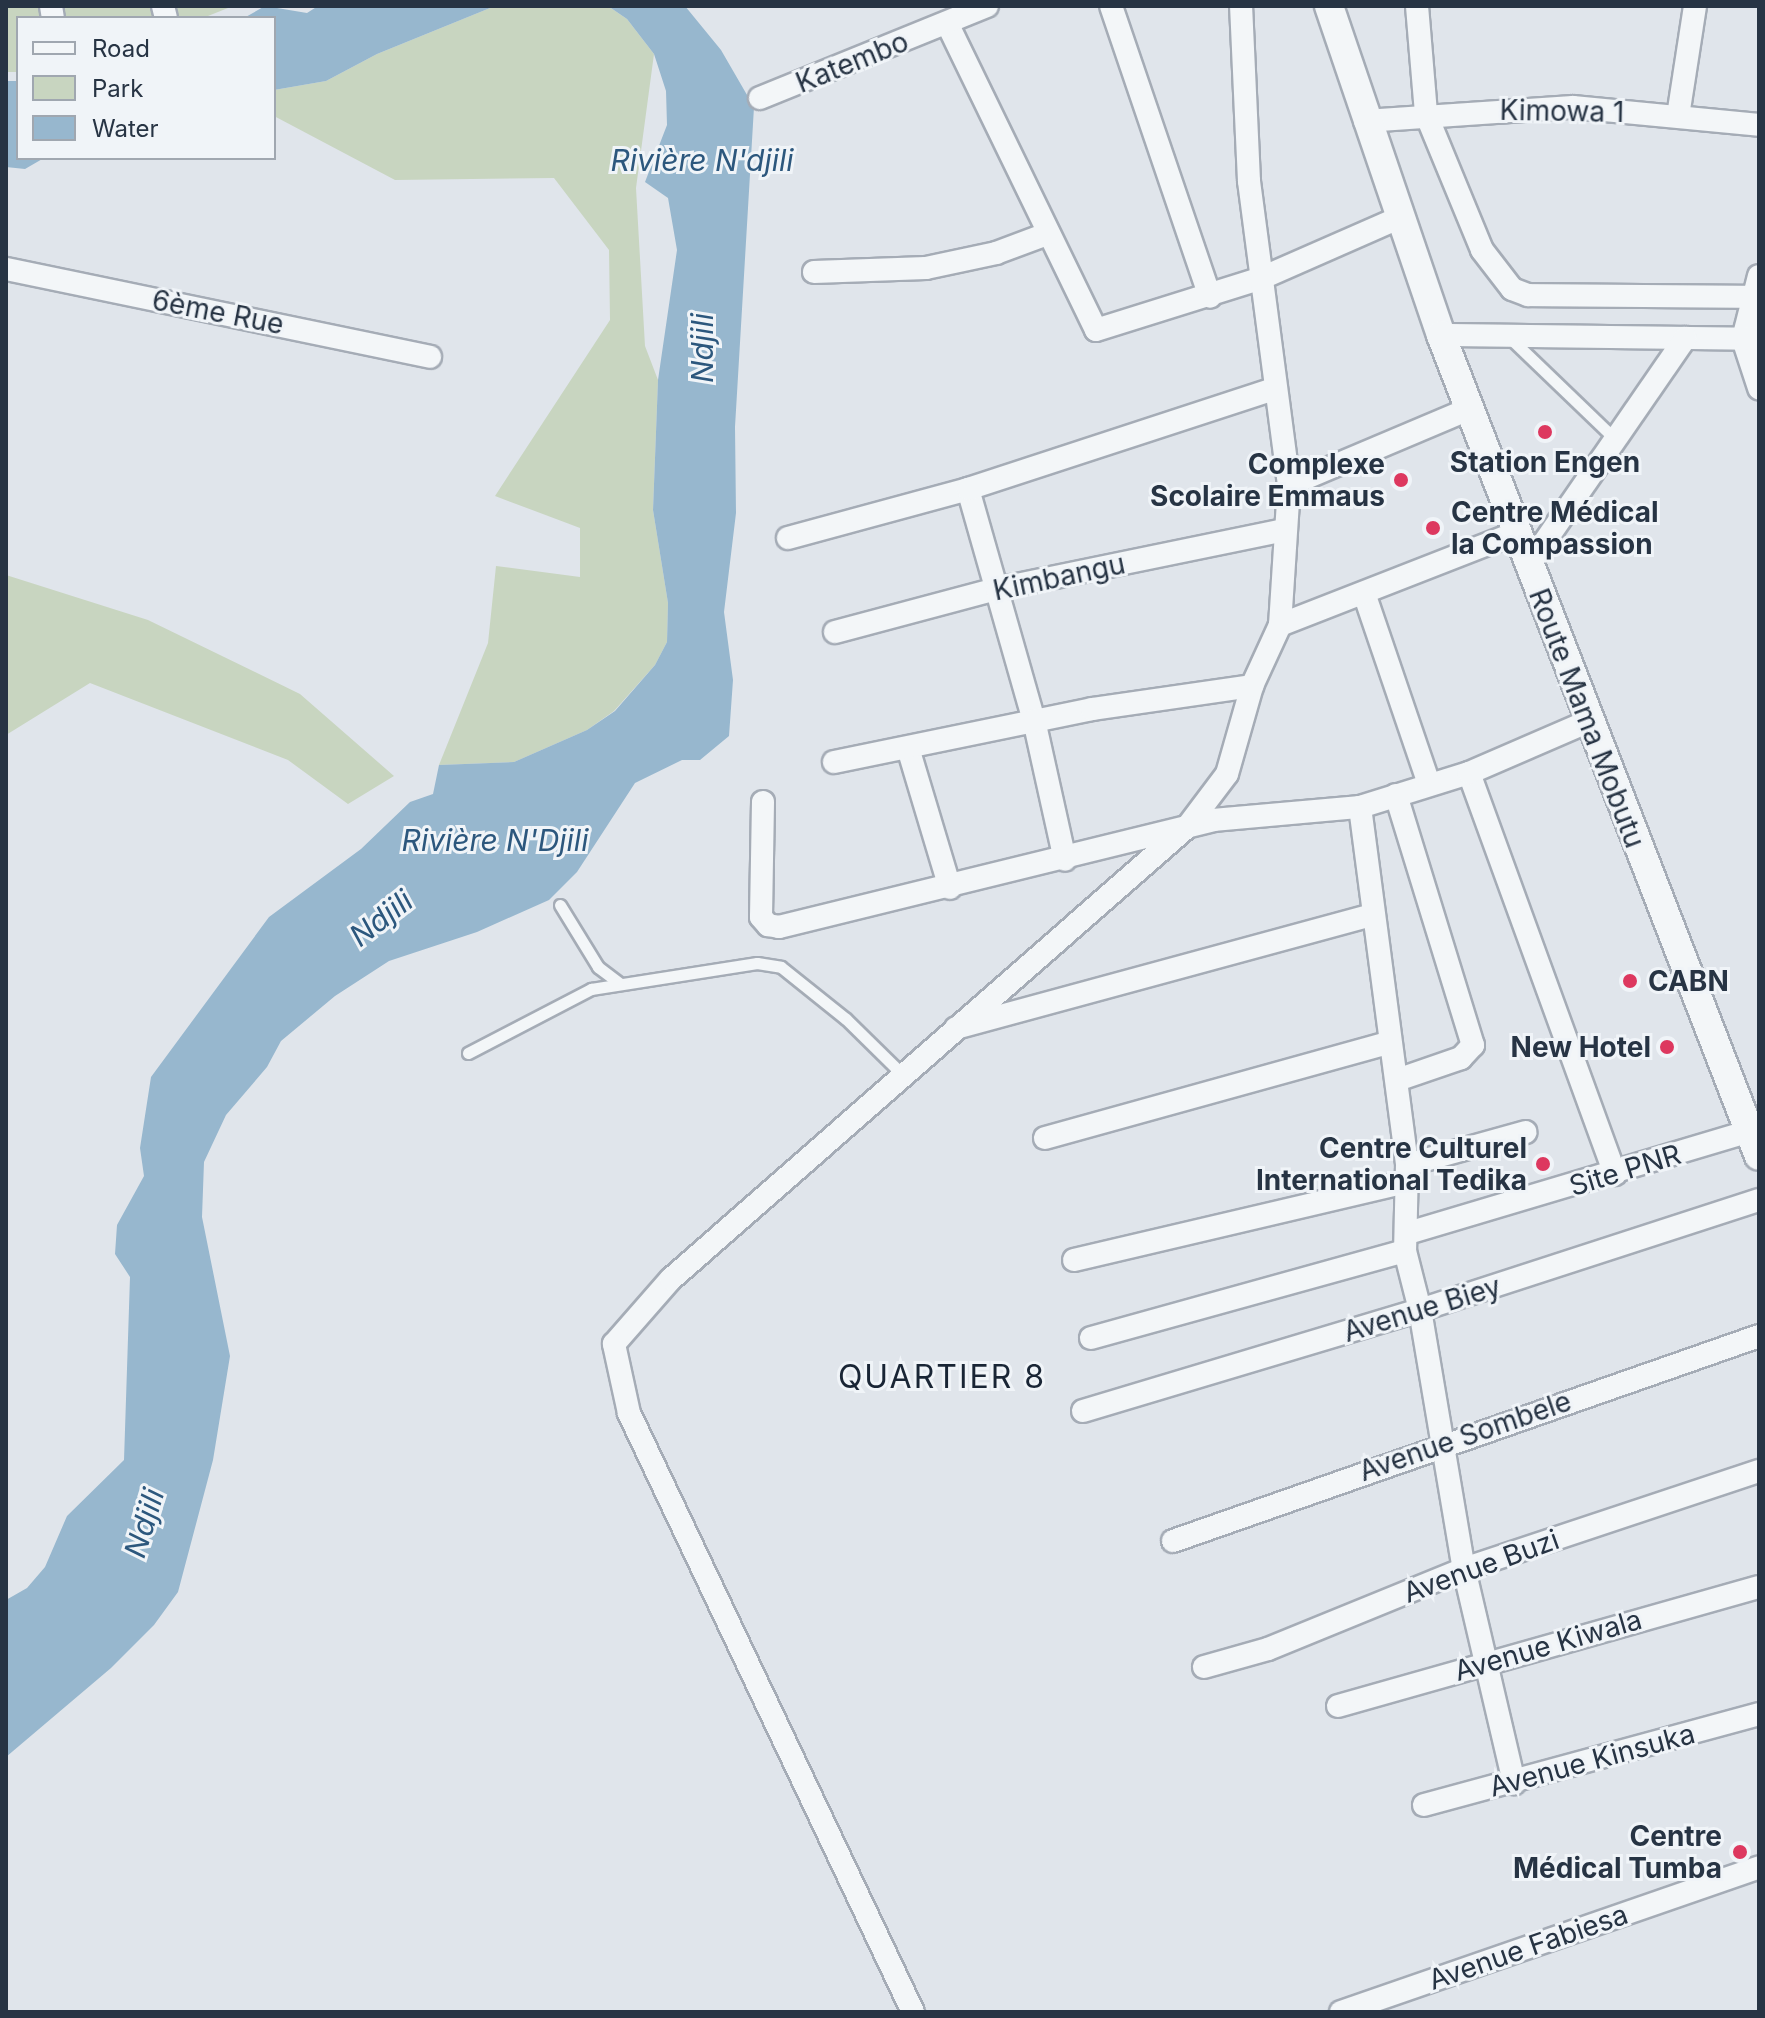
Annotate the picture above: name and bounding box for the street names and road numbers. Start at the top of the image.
street label: Katembo [791,24,913,100]
street label: Kimowa 1 [1499,93,1625,129]
street label: 6ème Rue [149,283,287,341]
street label: Kimbangu [990,547,1128,607]
street label: Route Mama Mobutu [1522,584,1652,852]
street label: Site PNR [1565,1137,1685,1203]
street label: Avenue Biey [1339,1269,1505,1349]
street label: Avenue Sombele [1355,1384,1575,1488]
street label: Avenue Buzi [1399,1522,1563,1610]
street label: Avenue Kiwala [1450,1602,1646,1688]
street label: Avenue Kinsuka [1486,1716,1698,1804]
street label: Avenue Fabiesa [1424,1897,1632,1997]

